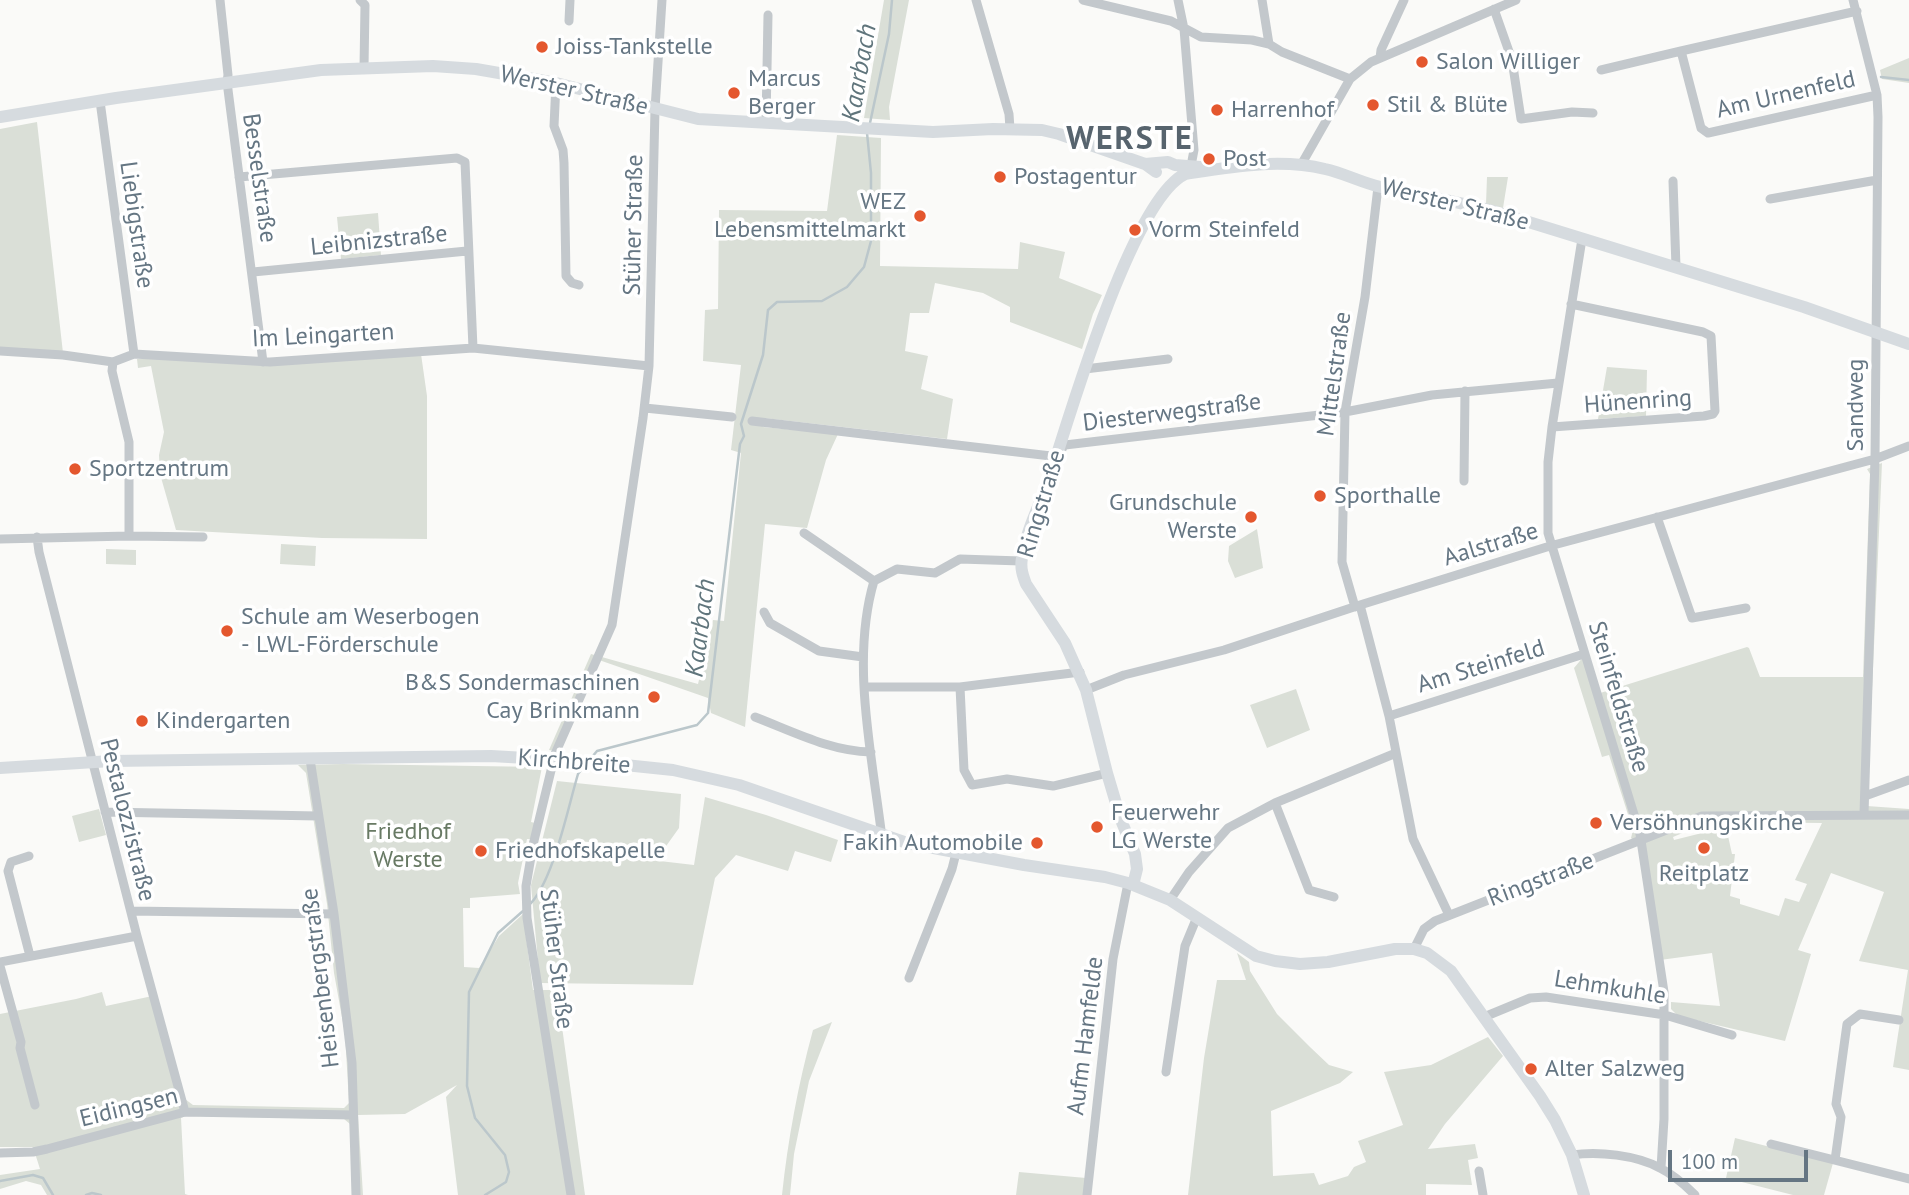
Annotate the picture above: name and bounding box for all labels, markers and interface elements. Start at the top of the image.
water label: Kaarbach [836,22,884,124]
place label: Joiss-Tankstelle [556,33,713,61]
marker: Joiss-Tankstelle [534,39,550,55]
place label: Salon Williger [1436,48,1580,76]
marker: Salon Williger [1414,54,1430,70]
street label: Werster Straße [497,60,651,122]
place label: Marcus Berger [748,65,821,121]
street label: Am Urnenfeld [1714,65,1858,125]
marker: Marcus Berger [726,85,742,101]
place label: Stil & Blüte [1387,91,1508,119]
place label: Harrenhof [1231,96,1334,124]
marker: Stil & Blüte [1365,97,1381,113]
marker: Harrenhof [1209,102,1225,118]
street label: Besselstraße [236,111,282,245]
district label: WERSTE [1067,121,1193,159]
place label: Post [1223,145,1267,173]
marker: Post [1201,151,1217,167]
street label: Stüher Straße [618,154,650,296]
street label: Liebigstraße [113,160,159,290]
place label: Postagentur [1014,163,1137,191]
marker: Postagentur [992,169,1008,185]
street label: Werster Straße [1378,173,1532,237]
place label: WEZ Lebensmittelmarkt [714,188,906,244]
marker: WEZ Lebensmittelmarkt [912,208,928,224]
place label: Vorm Steinfeld [1149,216,1300,244]
street label: Leibnizstraße [309,219,449,263]
marker: Vorm Steinfeld [1127,222,1143,238]
street label: Mittelstraße [1312,310,1358,438]
street label: Im Leingarten [251,318,395,354]
street label: Sandweg [1842,359,1870,451]
street label: Hünenring [1583,384,1693,420]
street label: Diesterwegstraße [1081,388,1263,438]
street label: Ringstraße [1012,447,1072,561]
place label: Sportzentrum [89,455,229,483]
marker: Sportzentrum [67,461,83,477]
place label: Sporthalle [1334,482,1441,510]
marker: Sporthalle [1312,488,1328,504]
place label: Grundschule Werste [1109,489,1237,545]
marker: Grundschule Werste [1243,509,1259,525]
street label: Aalstraße [1440,517,1542,573]
water label: Kaarbach [679,577,723,679]
place label: Schule am Weserbogen - LWL-Förderschule [241,603,480,659]
street label: Steinfeldstraße [1581,618,1655,776]
marker: Schule am Weserbogen - LWL-Förderschule [219,623,235,639]
street label: Am Steinfeld [1414,634,1548,700]
place label: B&S Sondermaschinen Cay Brinkmann [405,669,640,725]
marker: B&S Sondermaschinen Cay Brinkmann [646,689,662,705]
place label: Kindergarten [156,707,290,735]
marker: Kindergarten [134,713,150,729]
street label: Pestalozzistraße [93,736,161,904]
street label: Kirchbreite [517,744,631,780]
place label: Feuerwehr LG Werste [1111,799,1220,855]
place label: Versöhnungskirche [1610,809,1803,837]
marker: Versöhnungskirche [1588,815,1604,831]
park label: Friedhof Werste [365,818,451,874]
marker: Feuerwehr LG Werste [1089,819,1105,835]
place label: Fakih Automobile [843,829,1023,857]
marker: Fakih Automobile [1029,835,1045,851]
place label: Friedhofskapelle [495,837,665,865]
marker: Reitplatz [1696,840,1712,856]
marker: Friedhofskapelle [473,843,489,859]
street label: Ringstraße [1484,847,1598,913]
place label: Reitplatz [1659,860,1749,888]
street label: Heisenbergstraße [296,886,346,1070]
street label: Stüher Straße [533,887,579,1031]
street label: Aufm Hamfelde [1062,955,1110,1117]
street label: Lehmkuhle [1552,965,1668,1011]
place label: Alter Salzweg [1545,1055,1685,1083]
marker: Alter Salzweg [1523,1061,1539,1077]
street label: Eidingsen [77,1082,181,1134]
scale bar [1671,1136,1811,1180]
text: 100 m [1681,1148,1738,1175]

